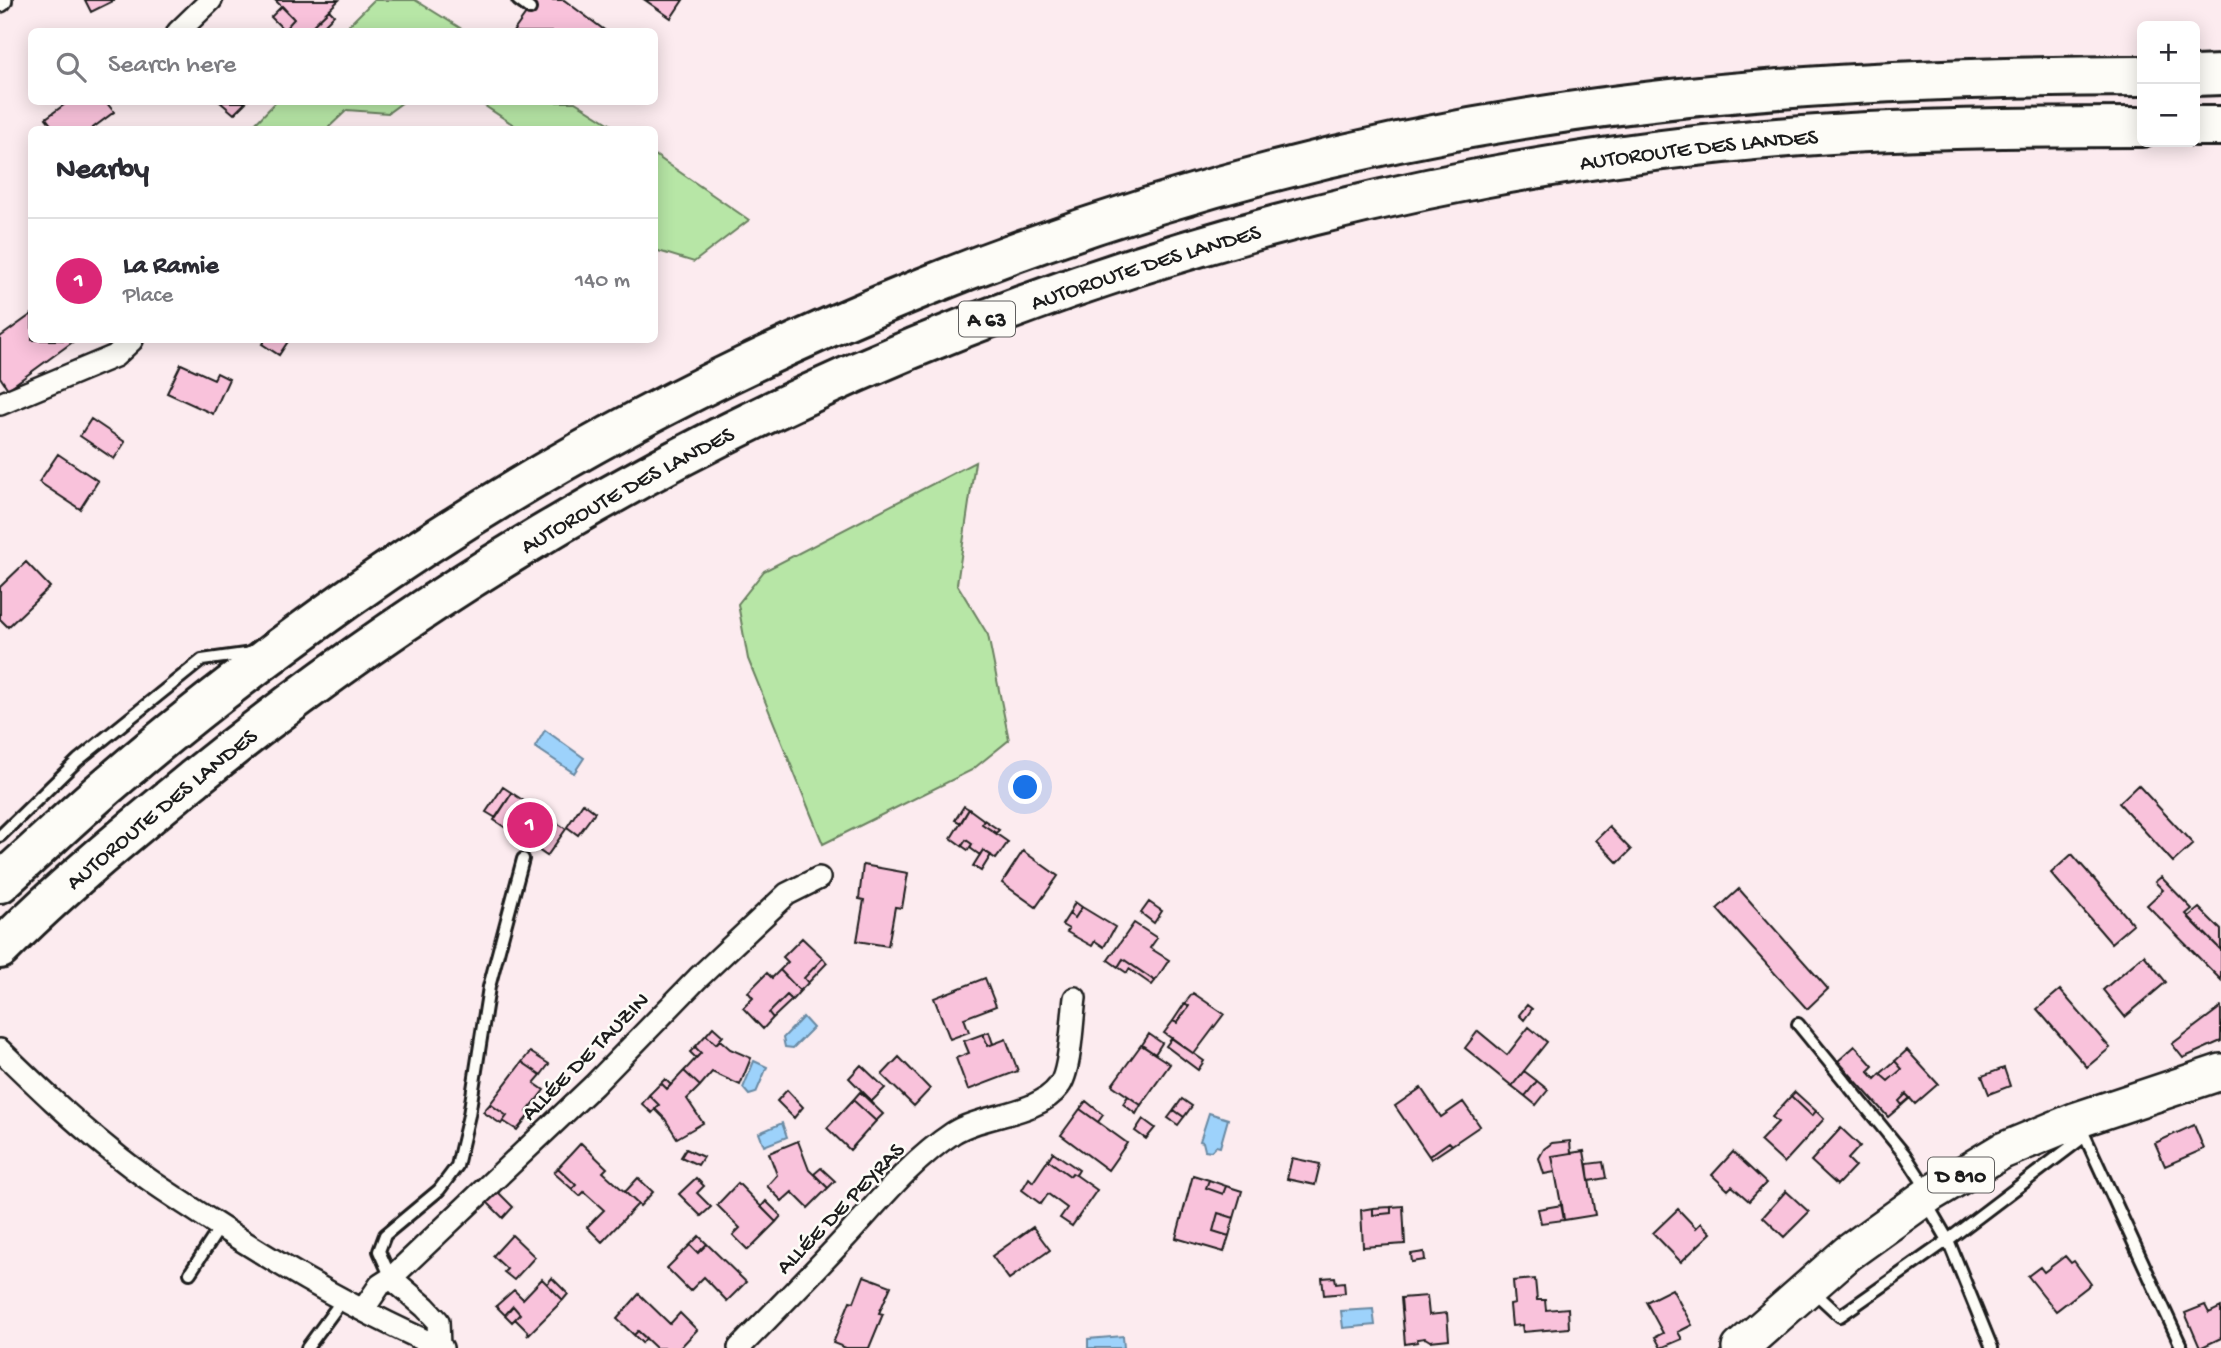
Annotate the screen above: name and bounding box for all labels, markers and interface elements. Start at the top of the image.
map controls [2137,21,2200,147]
button: + [2137,21,2200,84]
search box [28,28,658,105]
icon: search [52,48,90,86]
text: Search here [108,51,236,82]
button: − [2137,84,2200,147]
street label: AUTOROUTE DES LANDES [1578,125,1819,178]
text: Nearby [56,154,149,189]
street label: AUTOROUTE DES LANDES [1028,220,1265,318]
text: La Ramie [123,252,219,283]
text: 1 [74,268,84,295]
text: 140 m [575,268,630,295]
text: Place [123,283,173,310]
road number: A 63 [959,302,1015,336]
street label: AUTOROUTE DES LANDES [517,422,740,561]
street label: AUTOROUTE DES LANDES [62,723,264,897]
your location [1008,770,1042,804]
pin: 1 [507,799,553,851]
street label: ALLÉE DE TAUZIN [517,988,656,1127]
street label: ALLÉE DE PEYRAS [772,1137,912,1281]
road number: D 810 [1928,1158,1994,1192]

